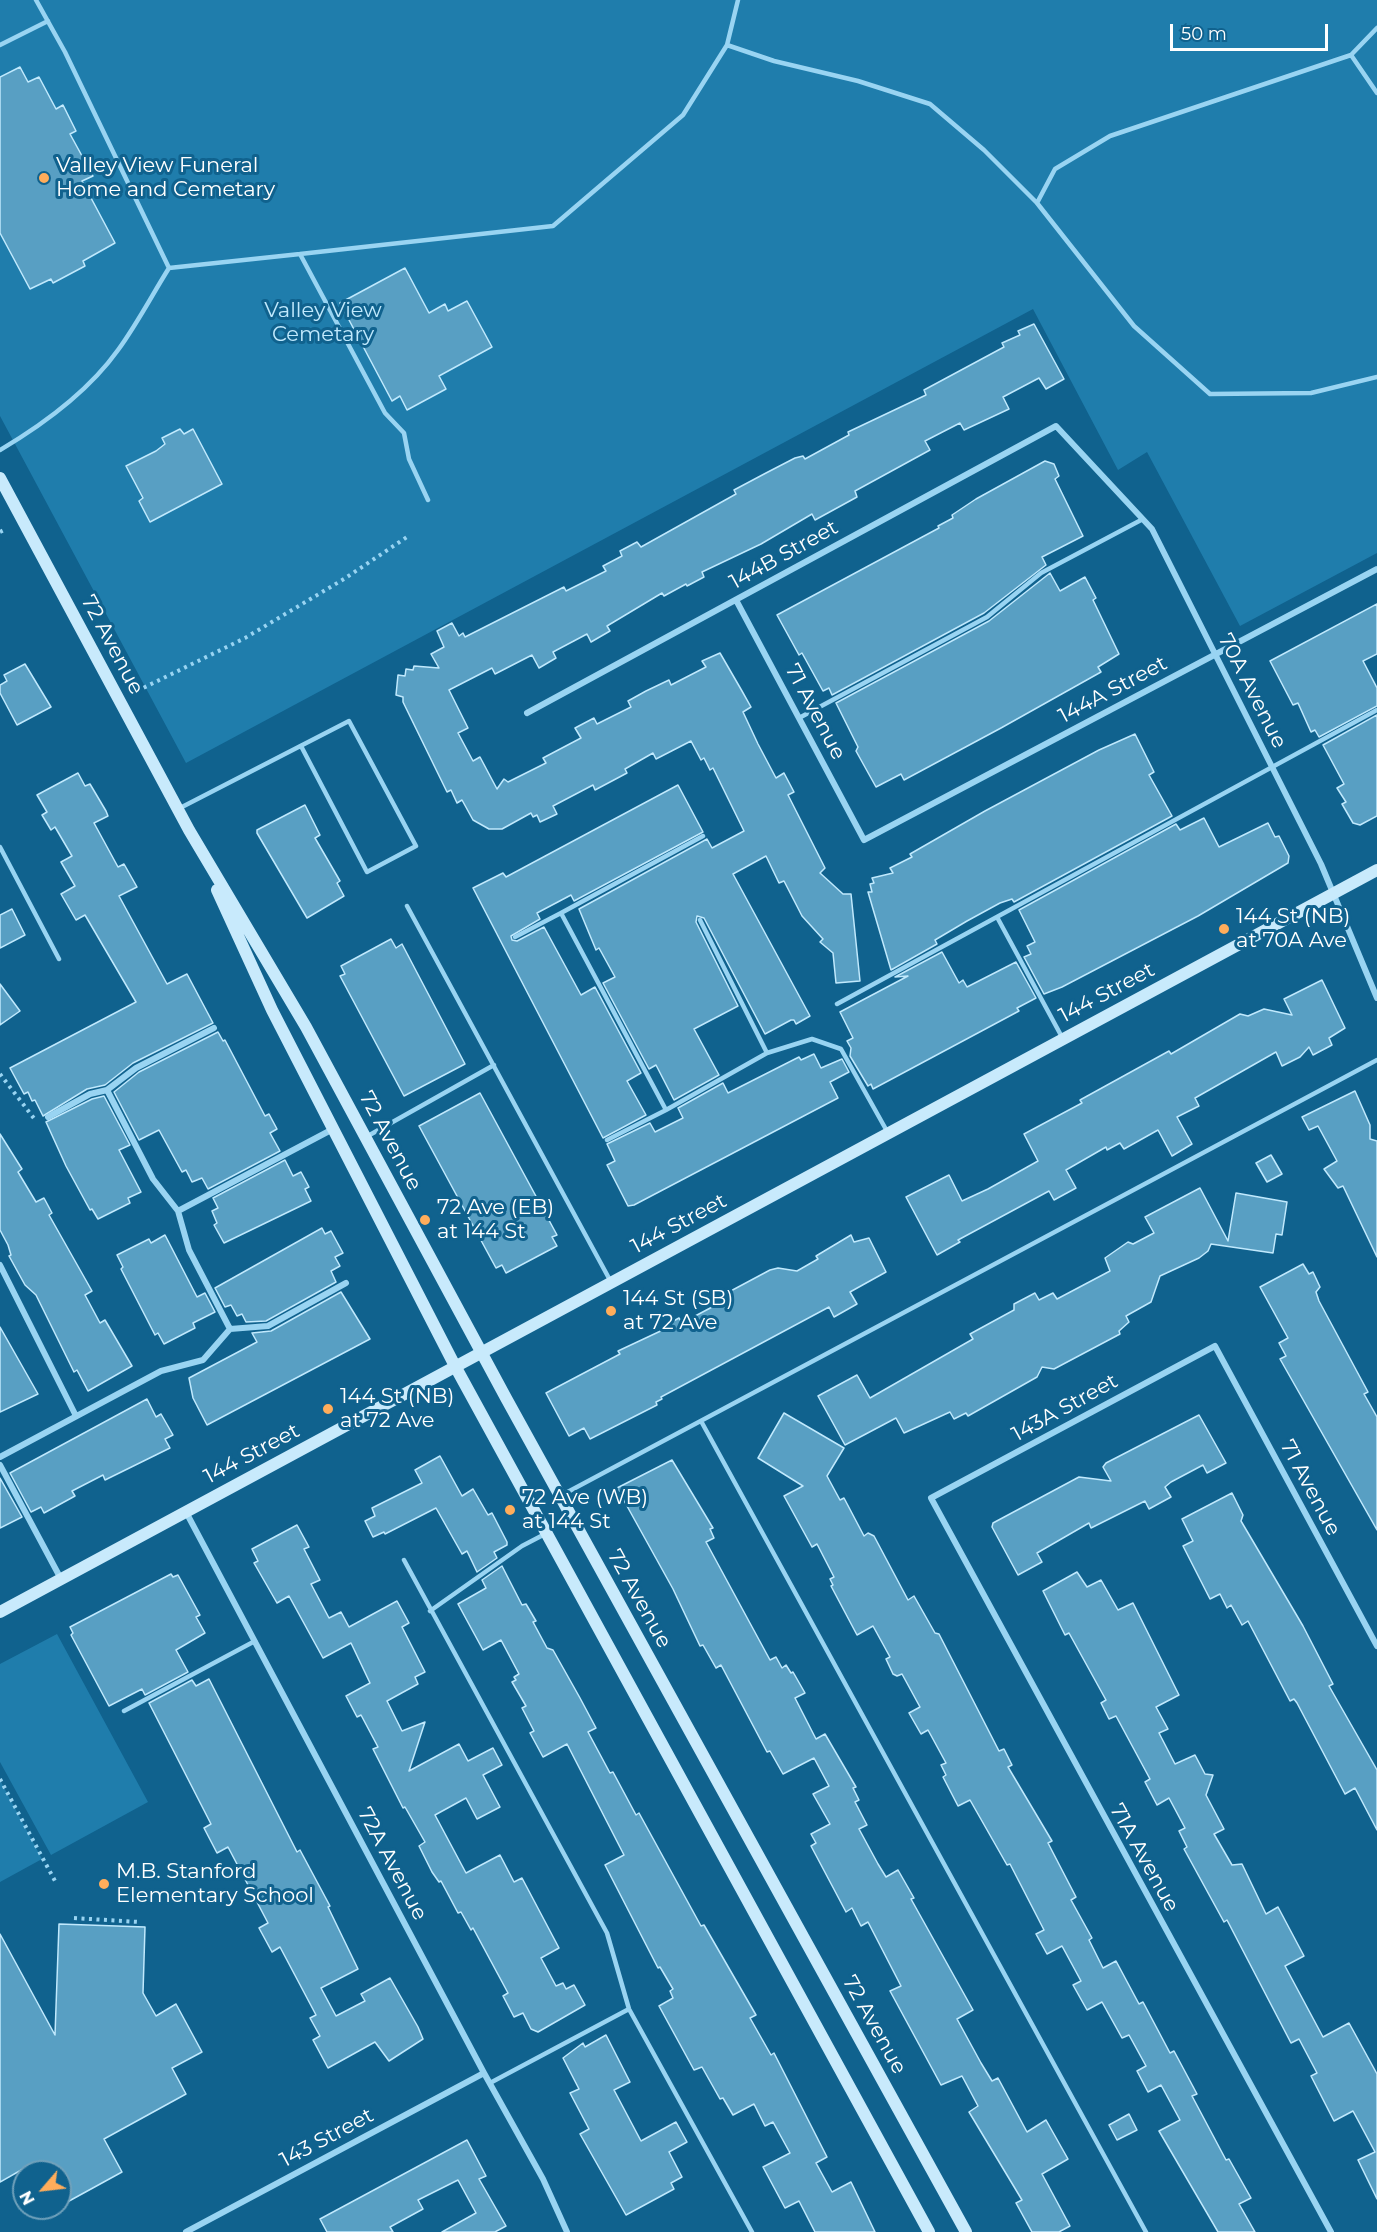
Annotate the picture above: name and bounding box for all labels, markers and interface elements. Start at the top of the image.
scale bar [1173,12,1330,50]
text: 50 m [1181,23,1227,45]
place label: Valley View Funeral Home and Cemetary [56,153,275,203]
marker: Valley View Funeral Home and Cemetary [37,171,51,185]
park label: Valley View Cemetary [264,298,382,348]
street label: 144B Street [725,515,843,595]
street label: 72 Avenue [75,591,149,699]
street label: 70A Avenue [1212,629,1292,753]
street label: 144A Street [1054,651,1172,729]
street label: 71 Avenue [779,660,851,764]
place label: 144 St (NB) at 70A Ave [1236,904,1351,954]
marker: 144 St (NB) at 70A Ave [1217,922,1231,936]
street label: 144 Street [1055,957,1159,1029]
street label: 72 Avenue [353,1087,427,1195]
street label: 144 Street [627,1188,731,1260]
place label: 72 Ave (EB) at 144 St [437,1195,554,1245]
marker: 72 Ave (EB) at 144 St [418,1213,432,1227]
place label: 144 St (SB) at 72 Ave [623,1286,733,1336]
marker: 144 St (SB) at 72 Ave [604,1304,618,1318]
street label: 143A Street [1008,1369,1122,1447]
place label: 144 St (NB) at 72 Ave [340,1384,455,1434]
marker: 144 St (NB) at 72 Ave [321,1402,335,1416]
street label: 144 Street [200,1418,304,1490]
street label: 71 Avenue [1274,1436,1346,1540]
place label: 72 Ave (WB) at 144 St [522,1485,648,1535]
marker: 72 Ave (WB) at 144 St [503,1503,517,1517]
street label: 72 Avenue [602,1545,676,1653]
street label: 71A Avenue [1104,1799,1184,1917]
street label: 72A Avenue [352,1803,432,1925]
place label: M.B. Stanford Elementary School [116,1859,314,1909]
marker: M.B. Stanford Elementary School [97,1877,111,1891]
street label: 72 Avenue [837,1971,911,2079]
street label: 143 Street [276,2103,378,2173]
north arrow [12,2160,72,2220]
text: N [16,2188,39,2208]

